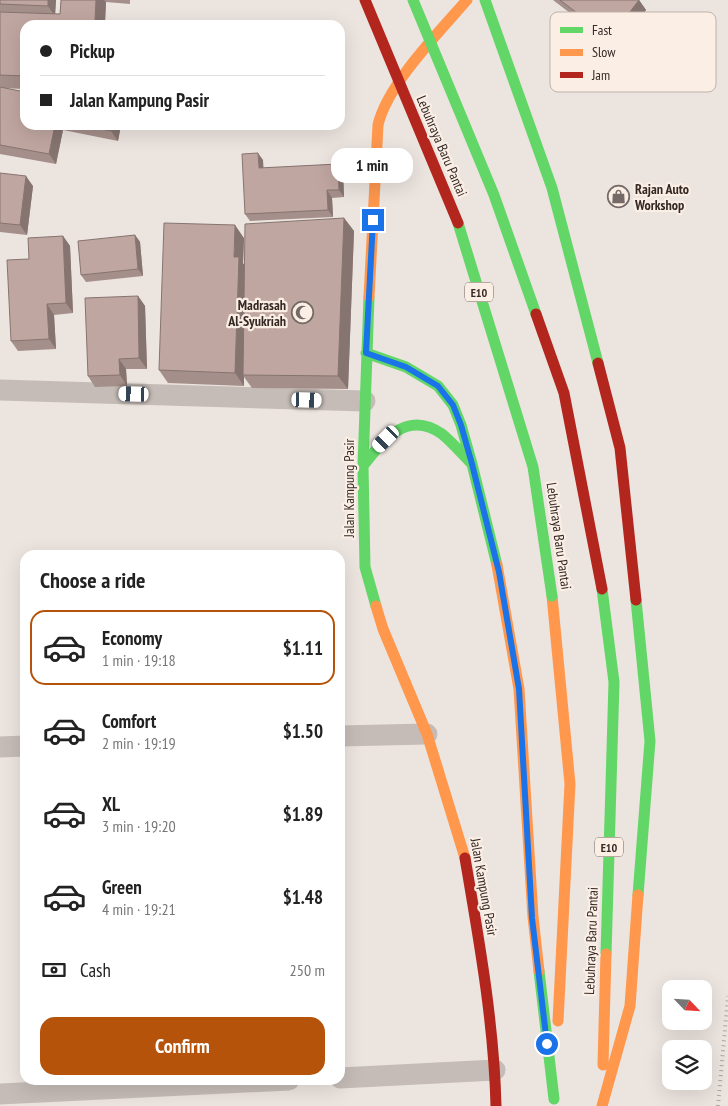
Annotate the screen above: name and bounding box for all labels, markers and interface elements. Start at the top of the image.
legend [550,12,716,92]
text: Fast [592,21,612,39]
text: Pickup [70,39,115,63]
text: Slow [592,43,616,61]
text: Jam [591,66,610,84]
text: Jalan Kampung Pasir [70,88,209,112]
street label: Lebuhraya Baru Pantai [413,93,471,199]
callout: 1 min [332,148,414,182]
text: 1 min [356,155,388,175]
place label: Rajan Auto Workshop [634,180,689,214]
shop icon: Rajan Auto Workshop [607,185,631,209]
route end [362,209,384,231]
road number: E10 [465,282,493,302]
place label: Madrasah Al-Syukriah [227,296,286,330]
mosque icon: Madrasah Al-Syukriah [290,301,314,325]
car [118,386,149,402]
car [291,392,322,408]
car [370,423,401,455]
street label: Jalan Kampung Pasir [340,438,358,538]
street label: Lebuhraya Baru Pantai [543,481,575,591]
text: Choose a ride [40,566,145,594]
icon: car [42,625,87,670]
text: Economy [102,626,162,650]
text: $1.11 [283,636,323,660]
text: 1 min · 19:18 [102,650,176,670]
icon: car [42,708,87,753]
text: Comfort [102,709,156,733]
text: $1.50 [283,719,323,743]
text: 2 min · 19:19 [102,733,176,753]
icon: car [42,791,87,836]
text: XL [102,792,120,816]
text: $1.89 [283,802,323,826]
text: 3 min · 19:20 [102,816,176,836]
street label: Jalan Kampung Pasir [466,836,501,937]
road number: E10 [595,838,623,856]
icon: car [42,874,87,919]
text: Green [102,875,142,899]
text: $1.48 [283,885,323,909]
street label: Lebuhraya Baru Pantai [580,887,602,995]
text: 4 min · 19:21 [102,899,176,919]
icon: cash [40,956,68,984]
text: Cash [80,958,111,982]
text: 250 m [290,960,325,980]
north arrow [662,980,712,1030]
map controls [662,980,712,1090]
button: Confirm [40,1017,325,1075]
route start [536,1033,558,1055]
button: layers [662,1040,712,1090]

